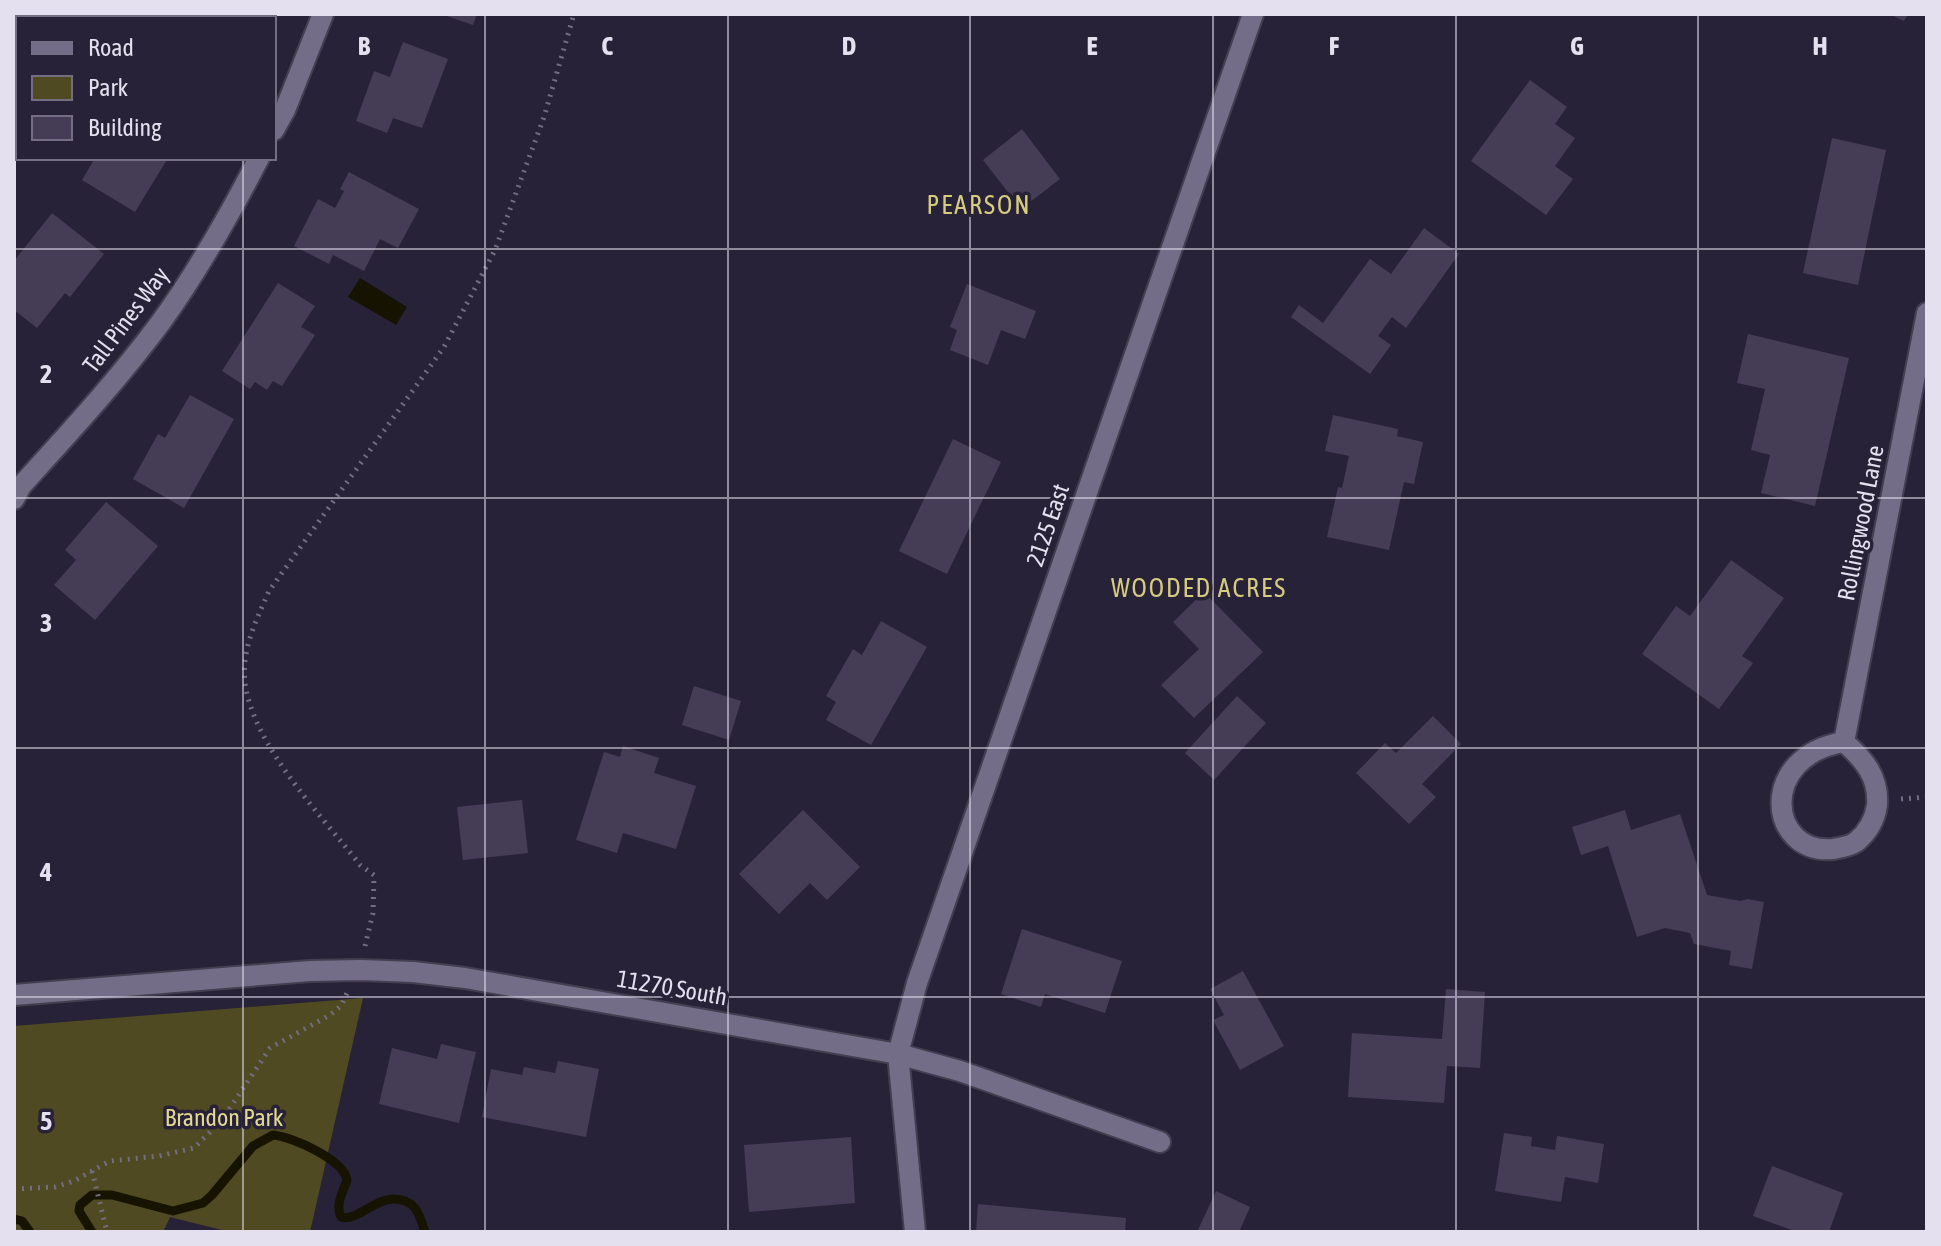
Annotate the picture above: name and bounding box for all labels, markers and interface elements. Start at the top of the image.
legend [16,16,276,160]
text: B [358,31,371,61]
text: C [601,31,613,61]
text: D [842,31,856,61]
text: E [1086,31,1098,61]
text: F [1329,31,1340,61]
text: G [1570,31,1584,61]
text: H [1812,31,1828,61]
text: Road [88,34,134,61]
text: Park [88,74,129,101]
text: Building [88,114,162,141]
district label: PEARSON [926,190,1032,220]
street label: Tall Pines Way [77,262,174,378]
text: 2 [40,359,52,389]
street label: Rollingwood Lane [1832,443,1889,603]
street label: 2125 East [1021,480,1074,570]
district label: WOODED ACRES [1111,573,1287,603]
text: 3 [40,608,52,638]
text: 4 [39,857,52,887]
street label: 11270 South [615,965,729,1010]
park label: Brandon Park [165,1104,284,1131]
text: 5 [40,1106,52,1136]

